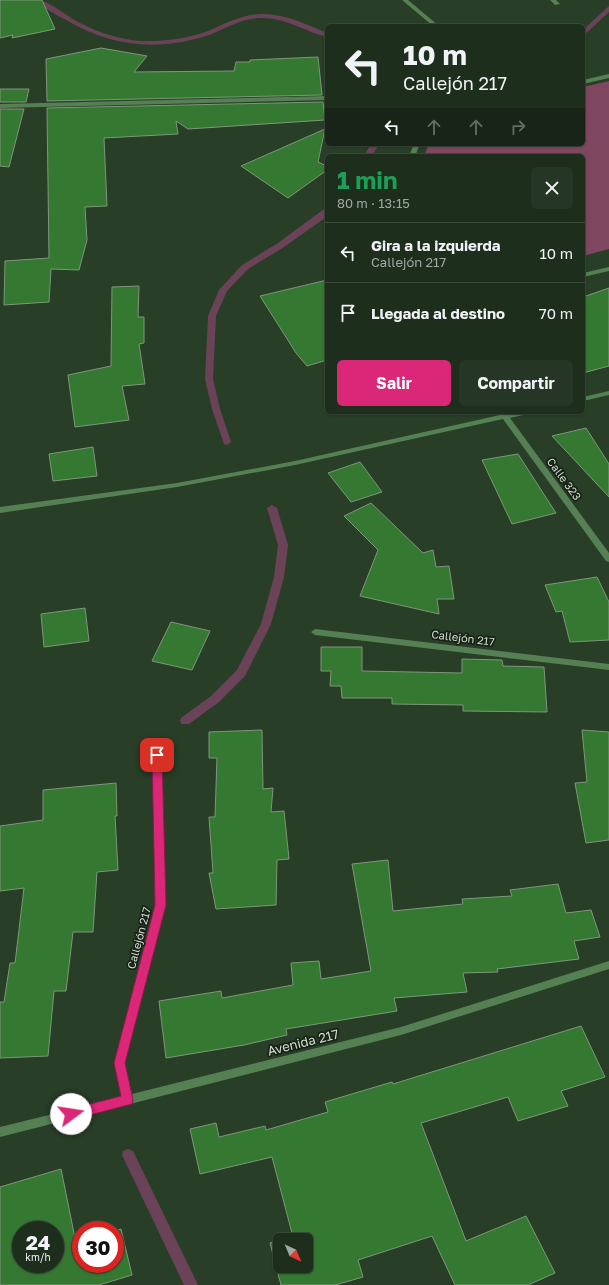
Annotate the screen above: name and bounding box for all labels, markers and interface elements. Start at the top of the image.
text: 10 m [403,38,467,71]
icon: left [337,40,389,92]
text: Callejón 217 [403,72,507,94]
icon: left [381,116,403,138]
icon: ahead [423,116,445,138]
icon: ahead [465,116,487,138]
icon: right [507,116,529,138]
text: 1 min [337,165,397,194]
button: close [531,167,573,209]
text: 80 m · 13:15 [337,195,410,211]
text: Gira a la izquierda [371,236,501,254]
icon: left [337,242,359,264]
text: 10 m [539,244,573,262]
text: Callejón 217 [371,254,446,270]
icon: arrive [337,302,359,324]
text: Llegada al destino [371,304,505,322]
text: 70 m [539,304,573,322]
button: Salir [337,360,451,406]
button: Compartir [459,360,573,406]
street label: Calle 323 [545,455,584,502]
street label: Callejón 217 [431,627,496,648]
pin [140,738,174,772]
icon: arrive [146,744,168,766]
street label: Callejón 217 [124,905,153,970]
street label: Avenida 217 [266,1025,341,1059]
position arrow [50,1093,92,1135]
speed limit sign: 30 [72,1221,124,1273]
text: 24 [26,1230,50,1254]
north arrow [273,1233,313,1273]
map controls [273,1233,313,1273]
text: km/h [25,1251,51,1263]

